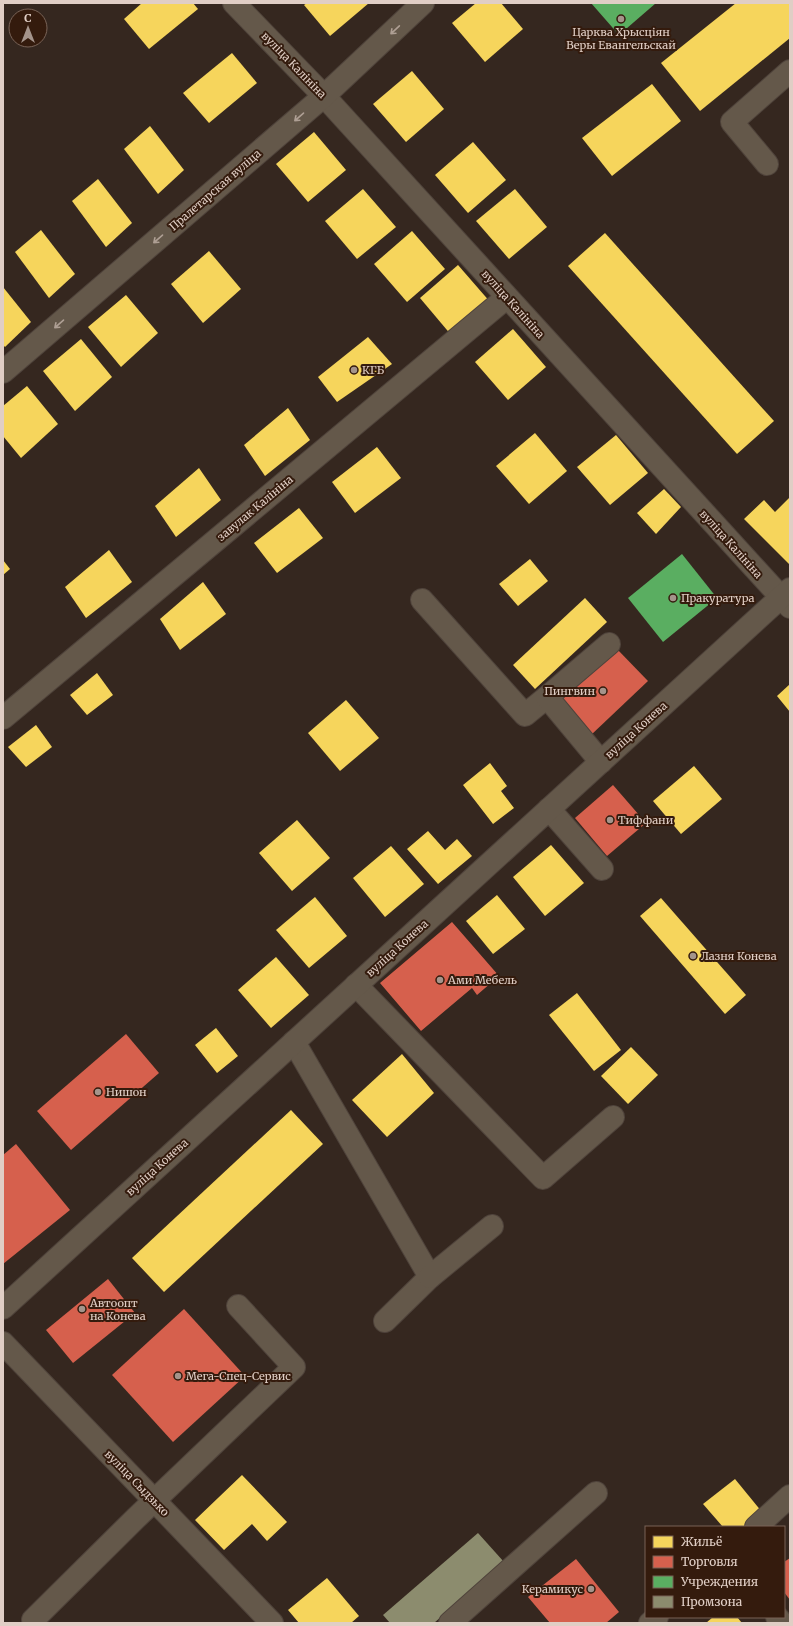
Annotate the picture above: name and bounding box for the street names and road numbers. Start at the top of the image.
street label: вуліца Калініна [259,29,329,101]
street label: Пралетарская вуліца [166,146,264,234]
street label: вуліца Калініна [479,267,547,341]
street label: завулак Калініна [214,472,296,544]
street label: вуліца Калініна [697,507,765,581]
street label: вуліца Конева [602,699,670,761]
street label: вуліца Конева [363,917,431,979]
street label: вуліца Конева [123,1136,191,1198]
street label: вуліца Сыдзько [102,1447,172,1519]

